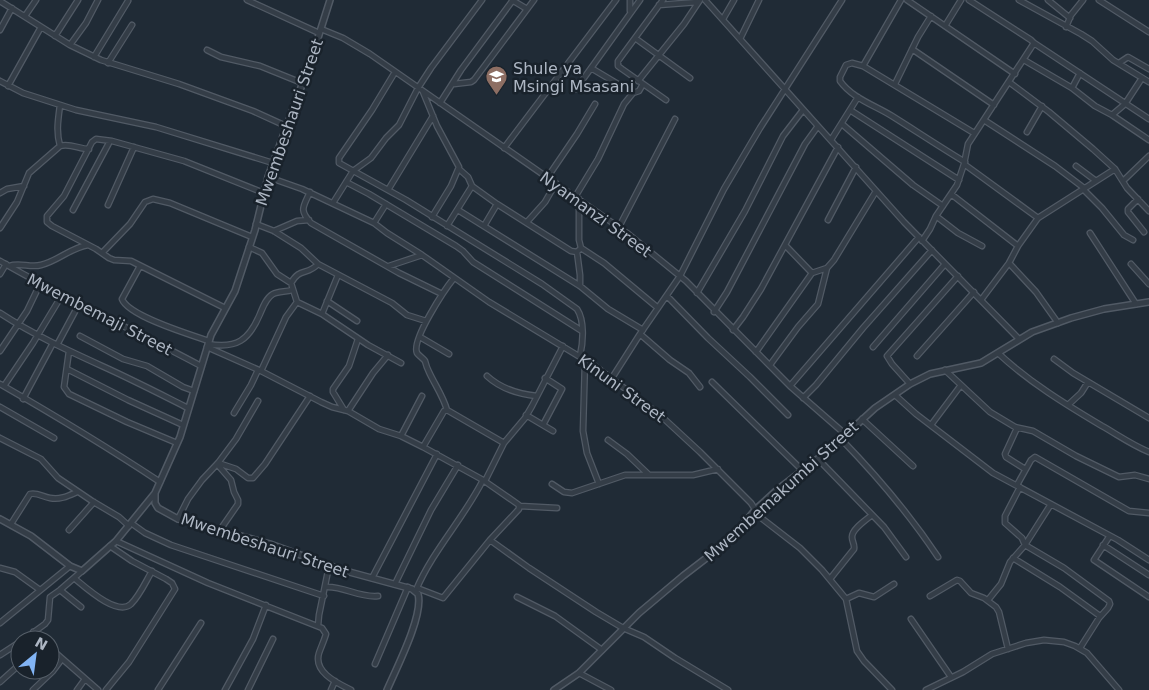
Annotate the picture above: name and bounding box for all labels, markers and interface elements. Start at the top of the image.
street label: Mwembeshauri Street [252,36,327,208]
place label: Shule ya Msingi Msasani [513,59,634,96]
school or university icon: Shule ya Msingi Msasani [485,65,509,96]
street label: Nyamanzi Street [536,168,655,261]
street label: Mwembemaji Street [24,270,176,359]
street label: Kinuni Street [574,350,669,427]
street label: Mwembemakumbi Street [700,417,862,566]
street label: Mwembeshauri Street [178,509,351,582]
north arrow [10,630,60,680]
text: N [32,634,50,653]

